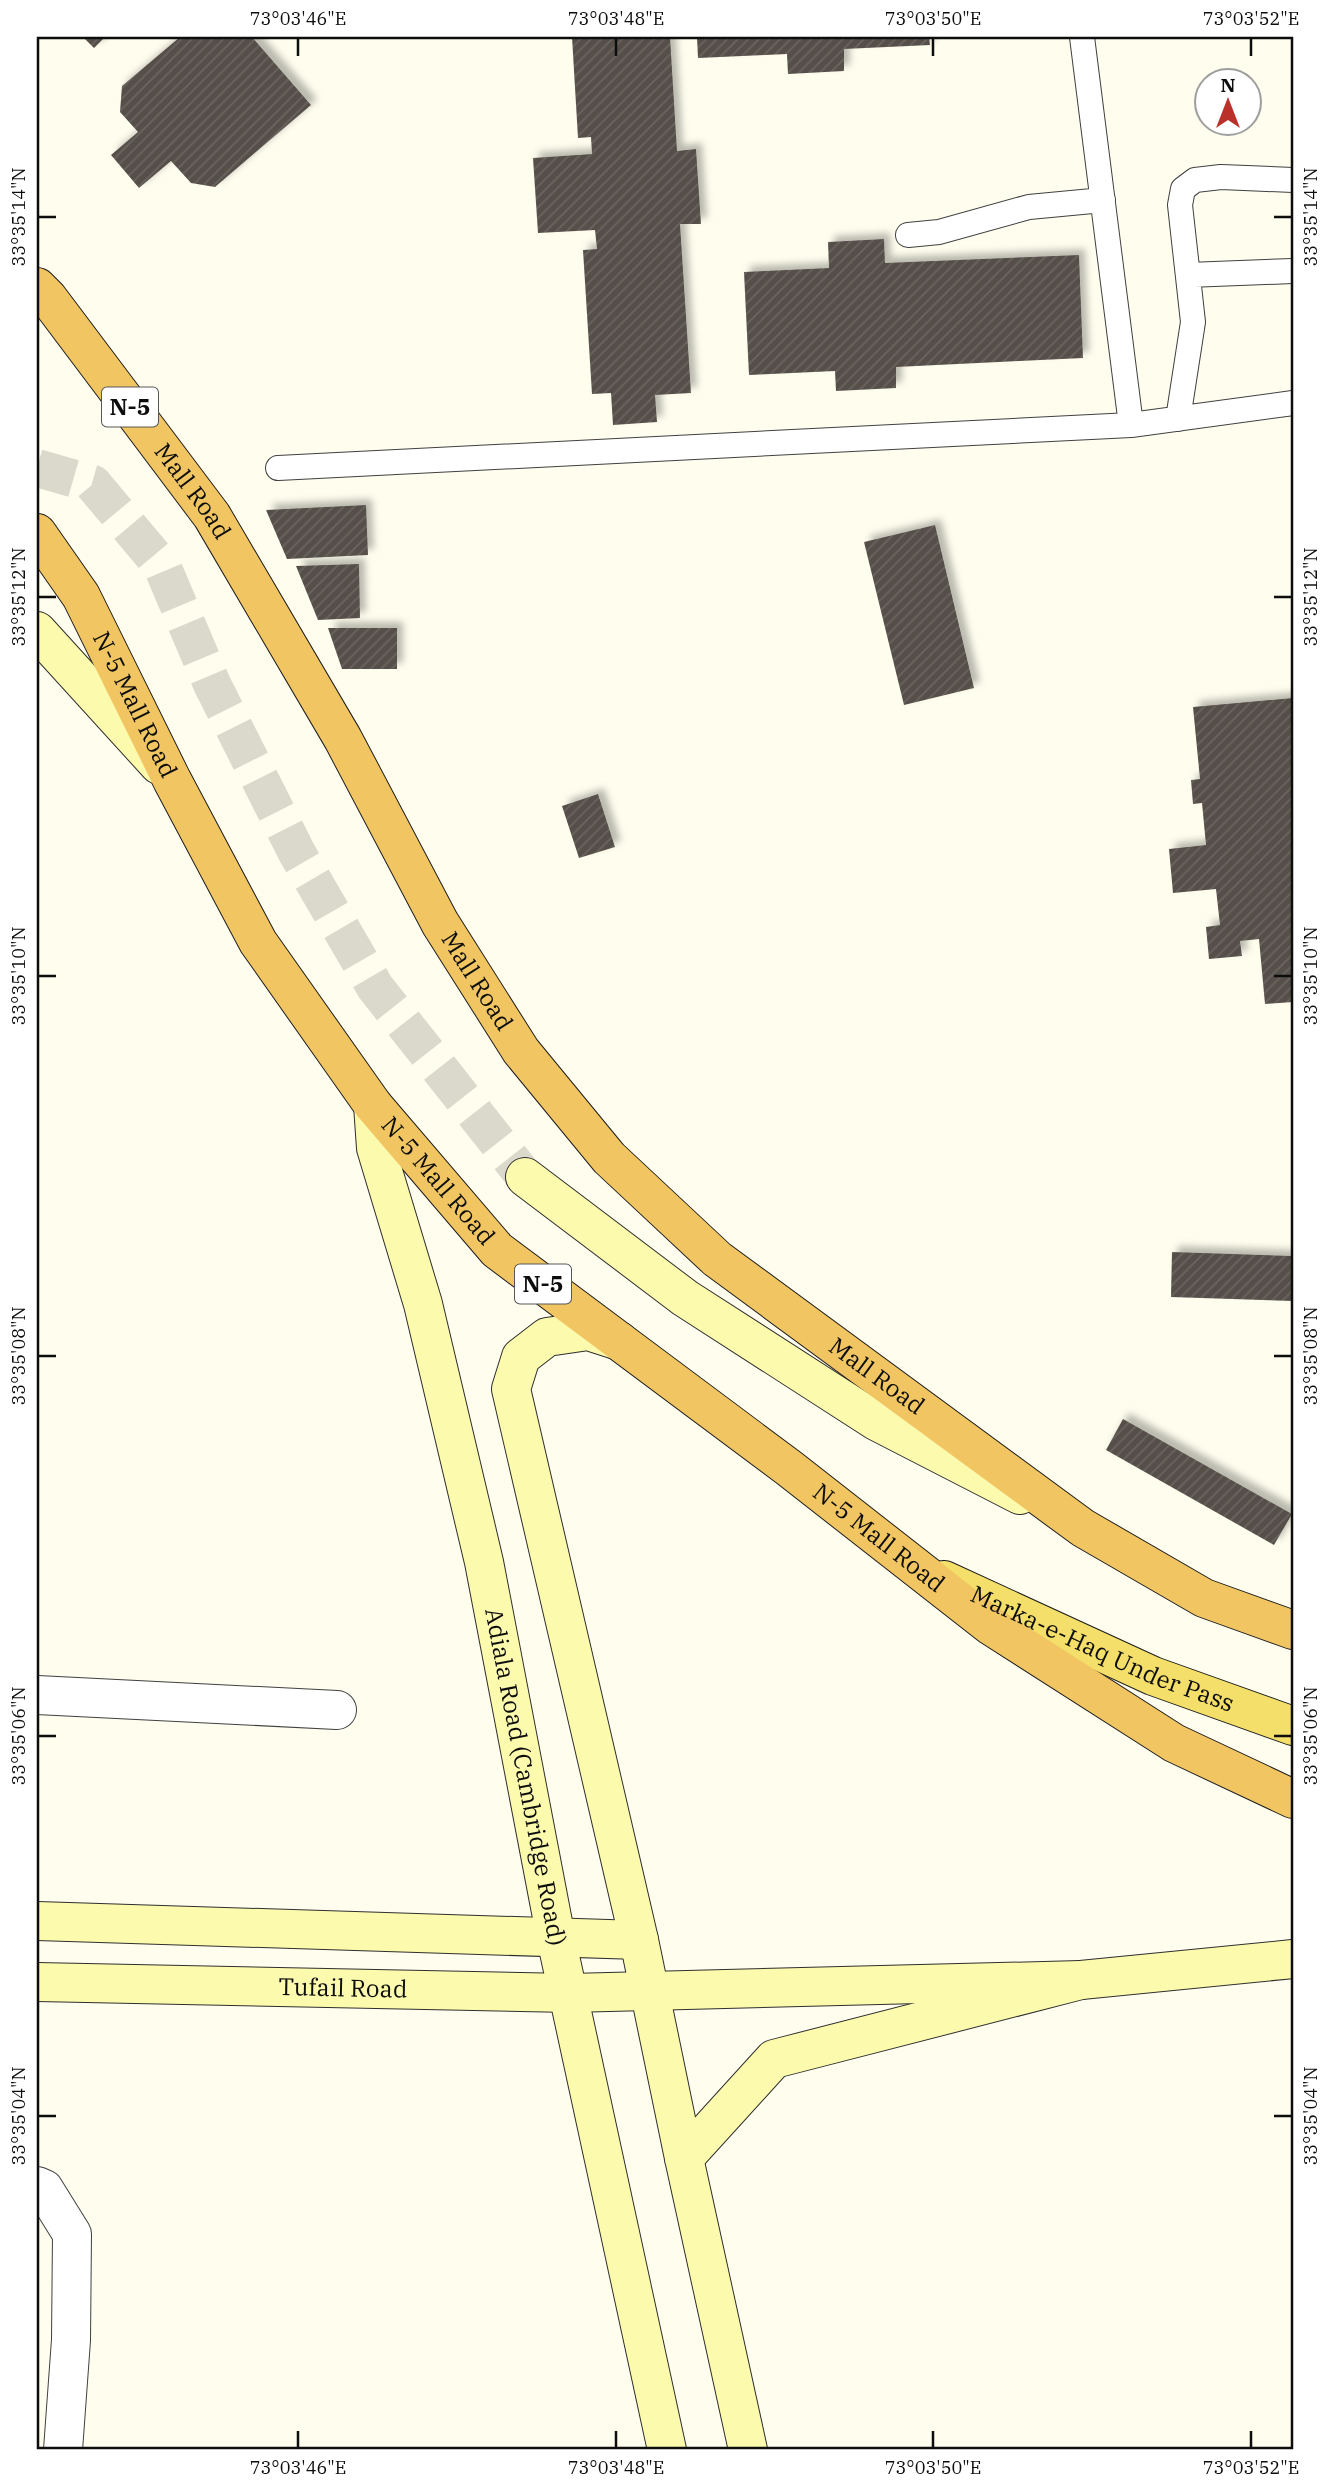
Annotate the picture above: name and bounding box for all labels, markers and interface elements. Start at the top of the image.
text: 73°03'46"E [250,7,346,30]
text: 73°03'48"E [568,7,664,30]
text: 73°03'50"E [885,7,981,30]
text: 73°03'52"E [1203,7,1299,30]
north arrow [1194,66,1264,136]
text: N [1220,73,1236,97]
text: 33°35'14"N [7,168,30,267]
text: 33°35'14"N [1299,168,1322,267]
road number: N-5 [102,388,158,426]
street label: Mall Road [148,436,239,545]
text: 33°35'12"N [7,548,30,647]
text: 33°35'12"N [1299,548,1322,647]
street label: N-5 Mall Road [86,626,185,783]
street label: Mall Road [434,925,521,1036]
text: 33°35'10"N [7,927,30,1026]
text: 33°35'10"N [1299,927,1322,1026]
street label: N-5 Mall Road [375,1109,503,1251]
road number: N-5 [515,1264,571,1303]
text: 33°35'08"N [7,1307,30,1406]
text: 33°35'08"N [1299,1307,1322,1406]
street label: Mall Road [823,1330,932,1421]
street label: N-5 Mall Road [807,1476,952,1599]
street label: Marka-e-Haq Under Pass [966,1578,1239,1719]
street label: Adiala Road (Cambridge Road) [478,1605,574,1949]
text: 33°35'06"N [7,1687,30,1786]
text: 33°35'06"N [1299,1687,1322,1786]
street label: Tufail Road [278,1970,408,2005]
text: 33°35'04"N [7,2067,30,2166]
text: 33°35'04"N [1299,2067,1322,2166]
text: 73°03'46"E [250,2456,346,2479]
text: 73°03'48"E [568,2456,664,2479]
text: 73°03'50"E [885,2456,981,2479]
text: 73°03'52"E [1203,2456,1299,2479]

